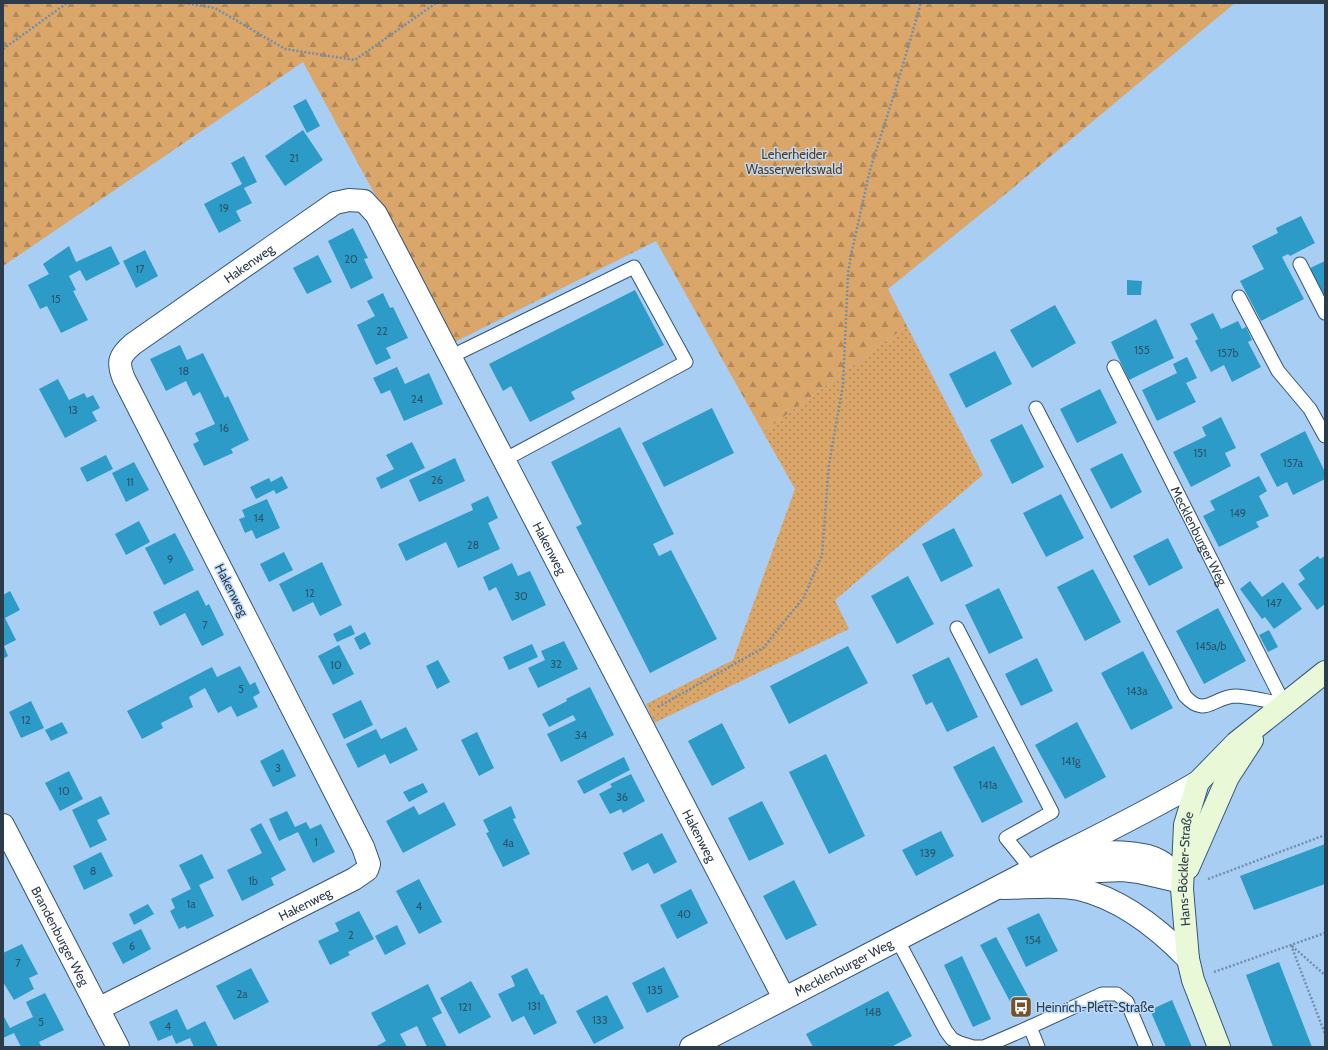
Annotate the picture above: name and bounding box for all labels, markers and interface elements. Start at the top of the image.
park label: Leherheider Wasserwerkswald [746,146,842,177]
house number: 21 [289,151,299,165]
house number: 19 [219,201,229,215]
street label: Hakenweg [221,240,277,286]
house number: 20 [344,252,358,266]
house number: 17 [135,262,145,276]
house number: 15 [51,292,61,306]
house number: 22 [376,324,388,338]
house number: 155 [1134,343,1150,357]
house number: 157b [1217,346,1239,360]
house number: 18 [179,364,189,378]
house number: 24 [411,392,424,406]
house number: 13 [68,403,78,417]
house number: 16 [219,421,229,435]
house number: 151 [1193,446,1207,460]
house number: 157a [1283,456,1304,470]
house number: 26 [431,473,443,487]
house number: 11 [126,475,134,489]
street label: Mecklenburger Weg [1167,484,1231,588]
house number: 149 [1230,506,1246,520]
house number: 14 [254,511,265,525]
street label: Hakenweg [530,519,570,578]
house number: 28 [467,538,479,552]
house number: 9 [167,552,173,566]
street label: Hakenweg [212,561,252,620]
house number: 12 [305,586,315,600]
house number: 30 [514,589,528,603]
house number: 147 [1266,596,1282,610]
house number: 7 [202,618,208,632]
house number: 145a/b [1196,639,1226,653]
house number: 32 [550,657,562,671]
house number: 10 [330,658,342,672]
house number: 5 [238,682,244,696]
house number: 143a [1126,684,1148,698]
house number: 12 [21,713,31,727]
house number: 34 [575,728,588,742]
house number: 141g [1061,754,1081,768]
house number: 3 [275,761,281,775]
house number: 141a [979,778,998,792]
house number: 10 [58,784,70,798]
house number: 36 [616,790,628,804]
street label: Hakenweg [679,806,720,865]
street label: Hans-Böckler-Straße [1174,809,1197,927]
house number: 1 [314,835,318,849]
house number: 4a [502,836,515,850]
house number: 139 [920,846,936,860]
house number: 8 [90,864,96,878]
house number: 1b [248,874,258,888]
street label: Brandenburger Weg [28,884,93,989]
street label: Hakenweg [276,884,334,924]
house number: 1a [187,897,196,911]
house number: 4 [416,899,423,913]
house number: 40 [677,907,691,921]
house number: 2 [348,928,354,942]
house number: 154 [1025,933,1042,947]
street label: Mecklenburger Weg [791,935,896,999]
house number: 6 [129,939,135,953]
house number: 7 [15,956,21,970]
house number: 135 [647,983,663,997]
house number: 2a [236,987,248,1001]
bus stop icon: Heinrich-Plett-Straße [1008,994,1034,1020]
house number: 131 [527,999,541,1013]
place label: Heinrich-Plett-Straße [1036,999,1155,1015]
house number: 121 [459,1000,471,1014]
house number: 148 [865,1005,881,1019]
house number: 133 [592,1013,608,1027]
house number: 5 [38,1015,44,1029]
house number: 4 [165,1019,172,1033]

